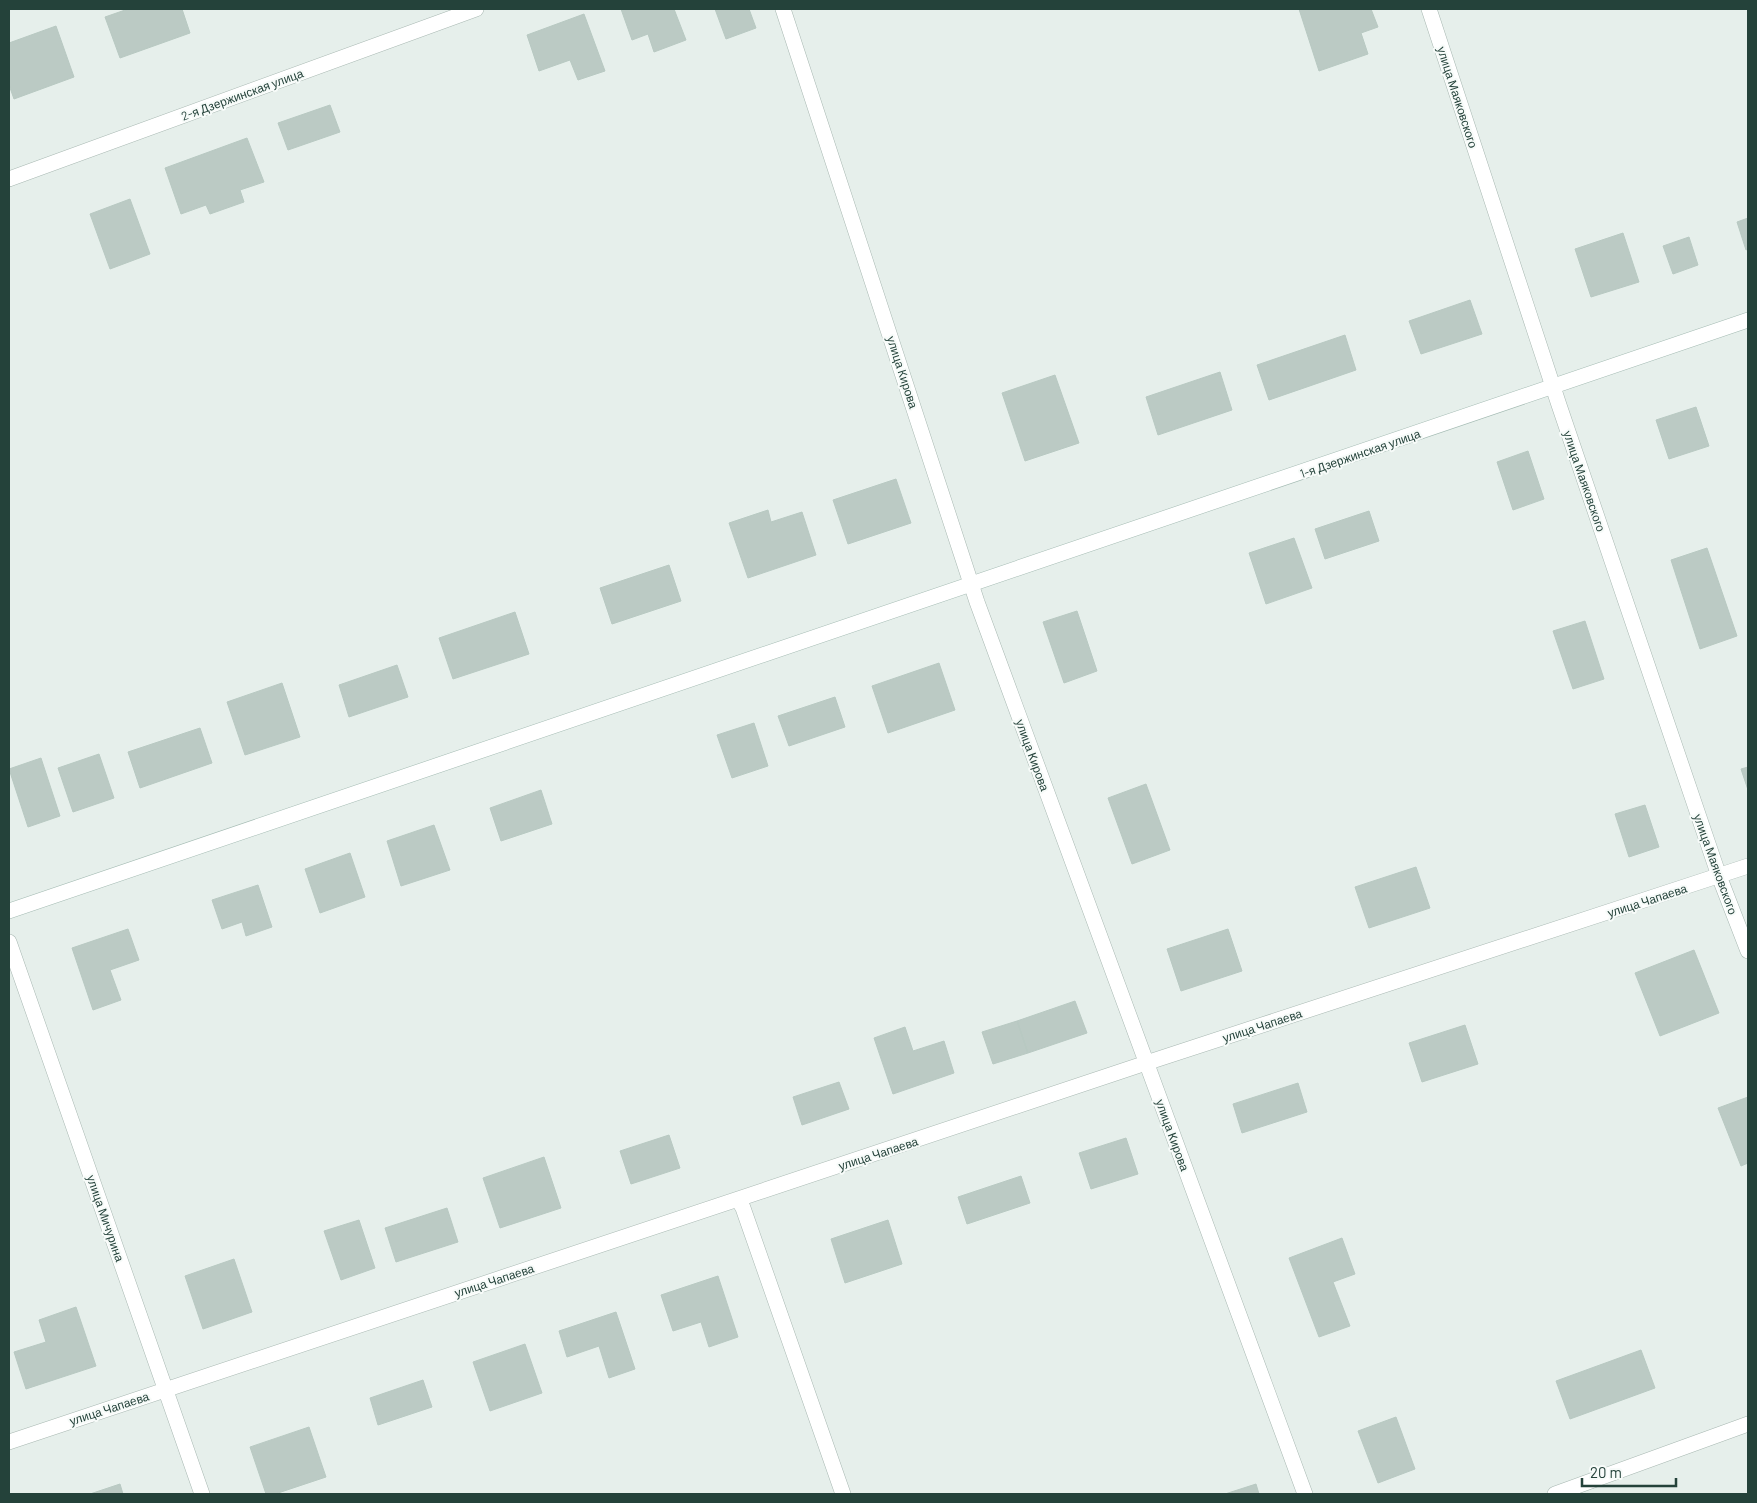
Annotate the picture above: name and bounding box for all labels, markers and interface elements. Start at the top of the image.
street label: улица Маяковского [1434,45,1481,150]
street label: 2-я Дзержинская улица [179,65,306,124]
street label: улица Кирова [884,334,921,411]
street label: 1-я Дзержинская улица [1298,426,1423,481]
street label: улица Маяковского [1560,429,1609,534]
street label: улица Кирова [1013,717,1053,793]
street label: улица Маяковского [1690,812,1741,917]
street label: улица Чапаева [1605,880,1689,920]
street label: улица Чапаева [1220,1005,1304,1045]
street label: улица Кирова [1153,1097,1193,1173]
street label: улица Чапаева [836,1133,920,1173]
street label: улица Мичурина [84,1173,128,1264]
street label: улица Чапаева [452,1260,536,1300]
street label: улица Чапаева [67,1388,151,1428]
scale bar [1582,1456,1676,1488]
text: 20 m [1590,1463,1622,1481]

